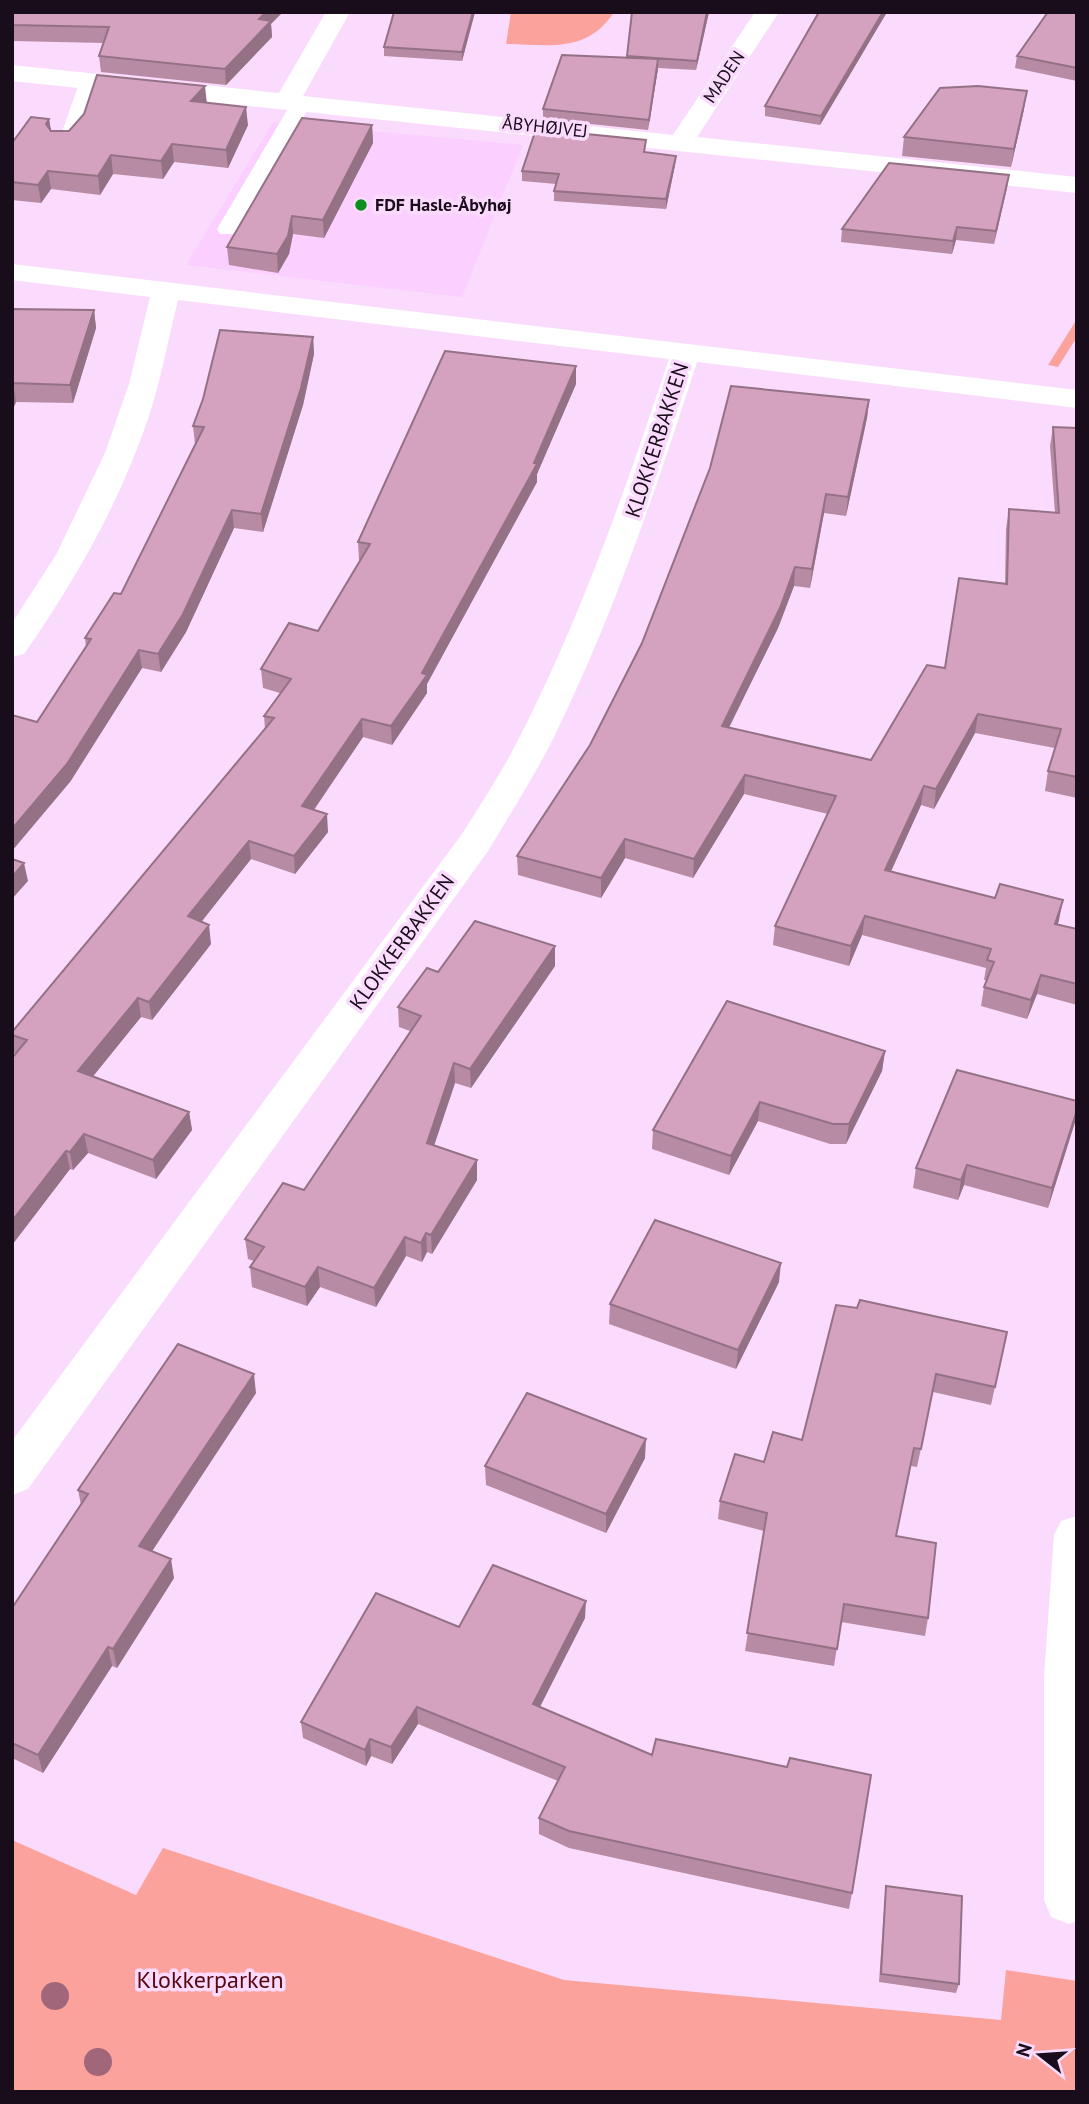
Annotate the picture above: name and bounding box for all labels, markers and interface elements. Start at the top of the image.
street label: MADEN [698,46,749,107]
street label: ÅBYHØJVEJ [501,111,589,142]
place label: FDF Hasle-Åbyhøj [375,193,511,216]
marker: FDF Hasle-Åbyhøj [353,197,369,213]
street label: KLOKKERBAKKEN [619,359,694,521]
street label: KLOKKERBAKKEN [343,868,460,1015]
park label: Klokkerparken [136,1964,284,1995]
north arrow [1005,2020,1075,2090]
text: N [1010,2041,1037,2060]

